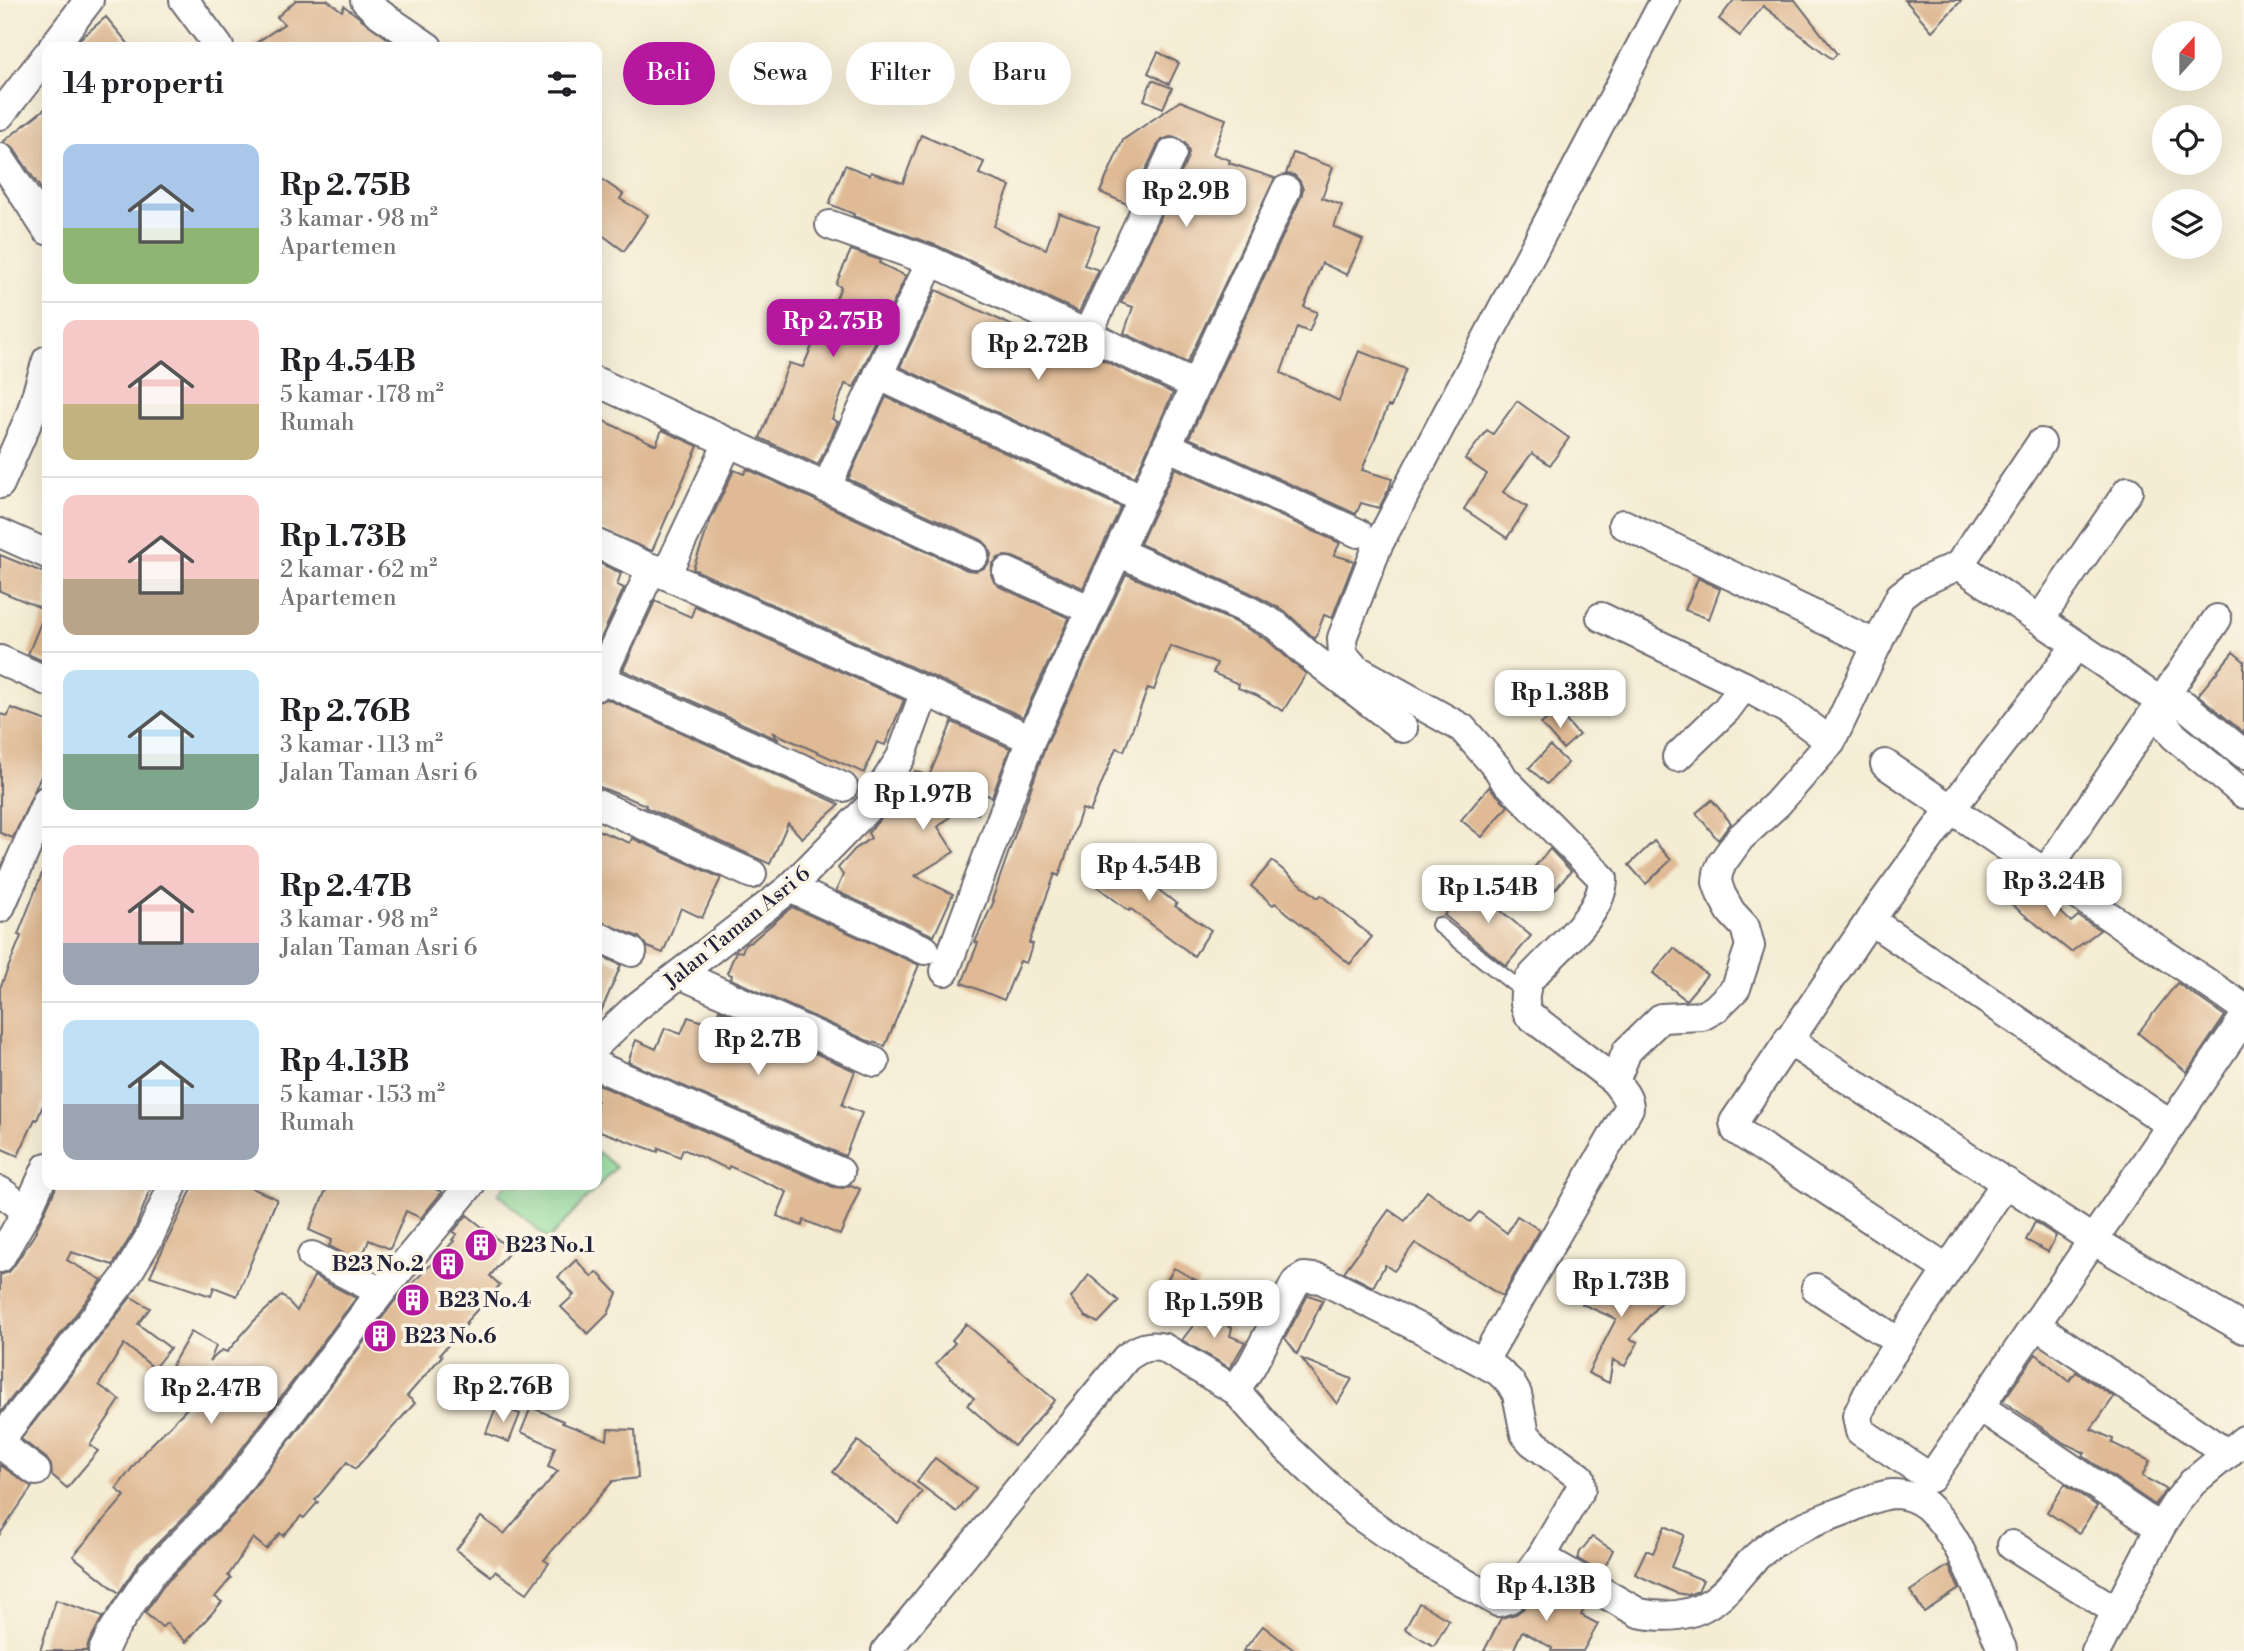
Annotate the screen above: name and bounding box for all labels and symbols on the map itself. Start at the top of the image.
north arrow [2152,21,2222,91]
pin: Rp 2.9B [1121,170,1251,229]
pin: Rp 2.75B [761,300,905,359]
pin: Rp 2.72B [966,322,1110,382]
pin: Rp 1.38B [1488,670,1632,730]
pin: Rp 1.97B [851,772,995,832]
pin: Rp 4.54B [1077,844,1221,903]
pin: Rp 3.24B [1982,860,2126,919]
street label: Jalan Taman Asri 6 [659,861,816,995]
pin: Rp 1.54B [1416,866,1560,925]
pin: Rp 2.7B [693,1018,823,1077]
building icon: B23 No.1 [462,1226,500,1264]
place label: B23 No.1 [505,1233,594,1259]
building icon: B23 No.2 [429,1245,467,1283]
place label: B23 No.2 [332,1252,424,1278]
pin: Rp 1.73B [1549,1260,1693,1319]
pin: Rp 1.59B [1142,1280,1286,1340]
building icon: B23 No.4 [394,1281,432,1319]
place label: B23 No.4 [438,1288,531,1314]
building icon: B23 No.6 [361,1317,399,1355]
place label: B23 No.6 [404,1324,496,1350]
pin: Rp 2.76B [431,1364,575,1424]
pin: Rp 2.47B [139,1366,283,1426]
pin: Rp 4.13B [1474,1564,1618,1623]

